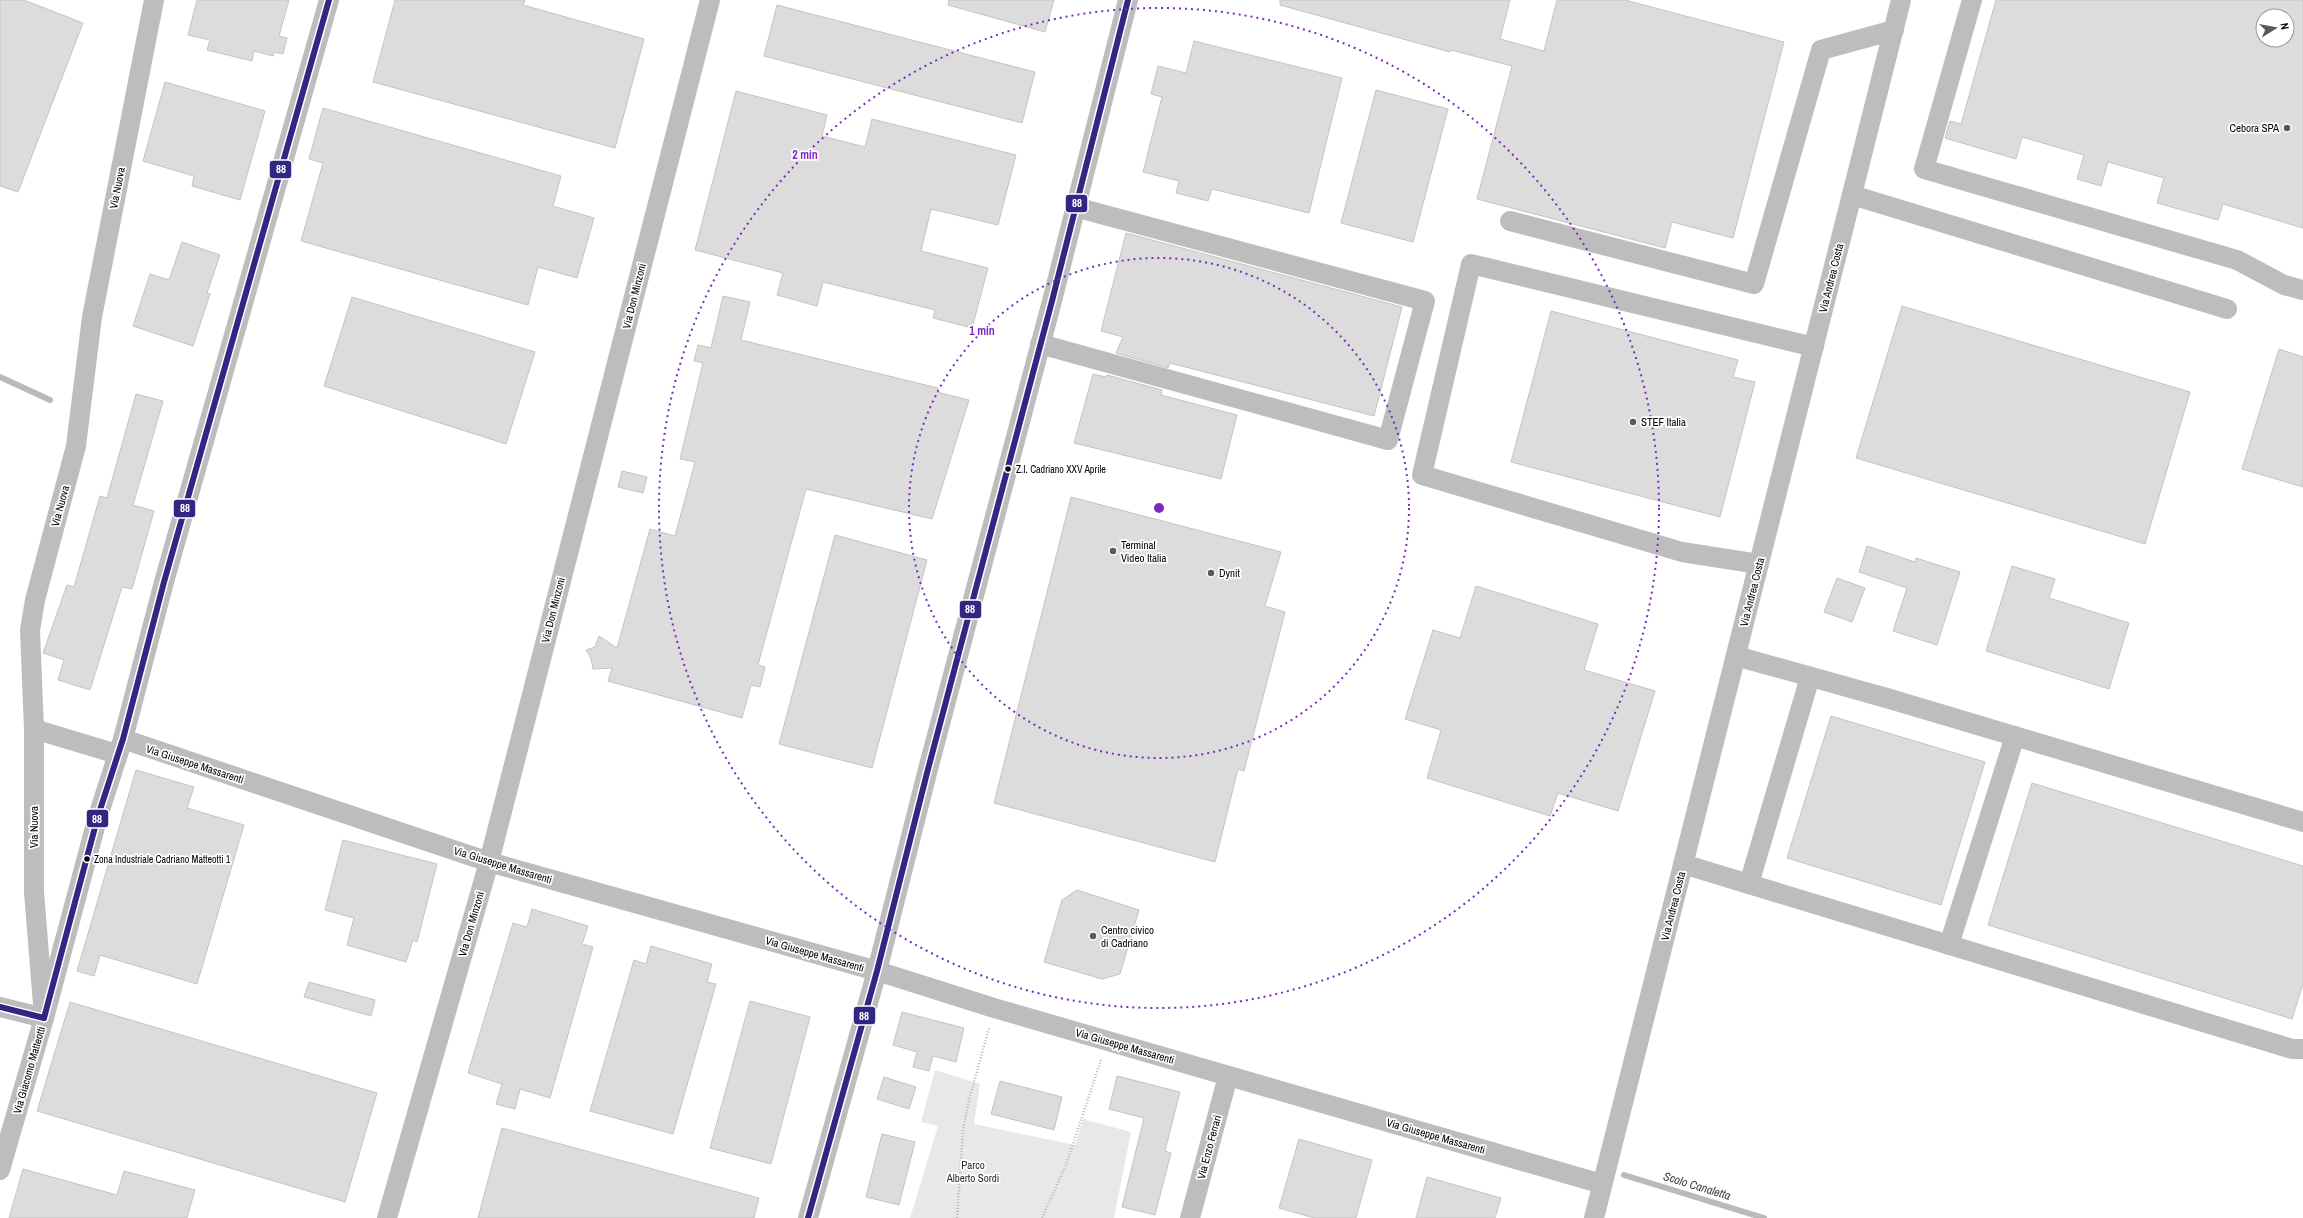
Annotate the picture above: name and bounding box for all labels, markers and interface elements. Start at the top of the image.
north arrow [2255,8,2295,48]
text: N [2277,22,2292,31]
place label: Cebora SPA [2230,121,2280,135]
marker: Cebora SPA [2282,123,2292,133]
text: 2 min [792,147,818,163]
line badge: 88 [269,160,292,179]
text: 88 [276,162,286,176]
street label: Via Nuova [106,166,128,210]
line badge: 88 [1065,194,1088,213]
text: 88 [1072,196,1082,210]
street label: Via Andrea Costa [1816,242,1846,314]
street label: Via Don Minzoni [619,262,649,330]
text: 1 min [969,323,995,339]
place label: STEF Italia [1641,415,1686,429]
marker: STEF Italia [1628,417,1638,427]
place label: Z.I. Cadriano XXV Aprile [1016,463,1106,476]
marker: Z.I. Cadriano XXV Aprile [1003,464,1013,474]
street label: Via Nuova [48,484,72,528]
line badge: 88 [173,499,196,518]
text: 88 [180,501,190,515]
centre of rings [1152,501,1166,515]
place label: Terminal Video Italia [1121,538,1167,565]
marker: Terminal Video Italia [1108,546,1118,556]
street label: Via Andrea Costa [1737,556,1767,628]
place label: Dynit [1219,566,1241,580]
marker: Dynit [1206,568,1216,578]
street label: Via Don Minzoni [538,576,568,644]
line badge: 88 [959,600,982,619]
text: 88 [965,602,975,616]
street label: Via Giuseppe Massarenti [144,742,246,786]
street label: Via Nuova [27,806,41,848]
line badge: 88 [86,809,109,828]
text: 88 [92,812,102,826]
street label: Via Giuseppe Massarenti [452,843,554,887]
place label: Zona Industriale Cadriano Matteotti 1 [94,853,231,866]
marker: Zona Industriale Cadriano Matteotti 1 [82,854,92,864]
street label: Via Andrea Costa [1658,870,1688,942]
street label: Via Don Minzoni [455,890,487,958]
place label: Centro civico di Cadriano [1101,923,1154,950]
marker: Centro civico di Cadriano [1088,931,1098,941]
street label: Via Giuseppe Massarenti [764,933,866,975]
line badge: 88 [853,1006,876,1025]
text: 88 [859,1009,869,1023]
street label: Via Giacomo Matteotti [10,1025,48,1115]
street label: Via Giuseppe Massarenti [1074,1025,1176,1067]
street label: Via Enzo Ferrari [1194,1114,1224,1180]
street label: Via Giuseppe Massarenti [1385,1115,1487,1157]
park label: Parco Alberto Sordi [946,1158,999,1185]
water label: Scolo Canaletta [1661,1168,1733,1204]

